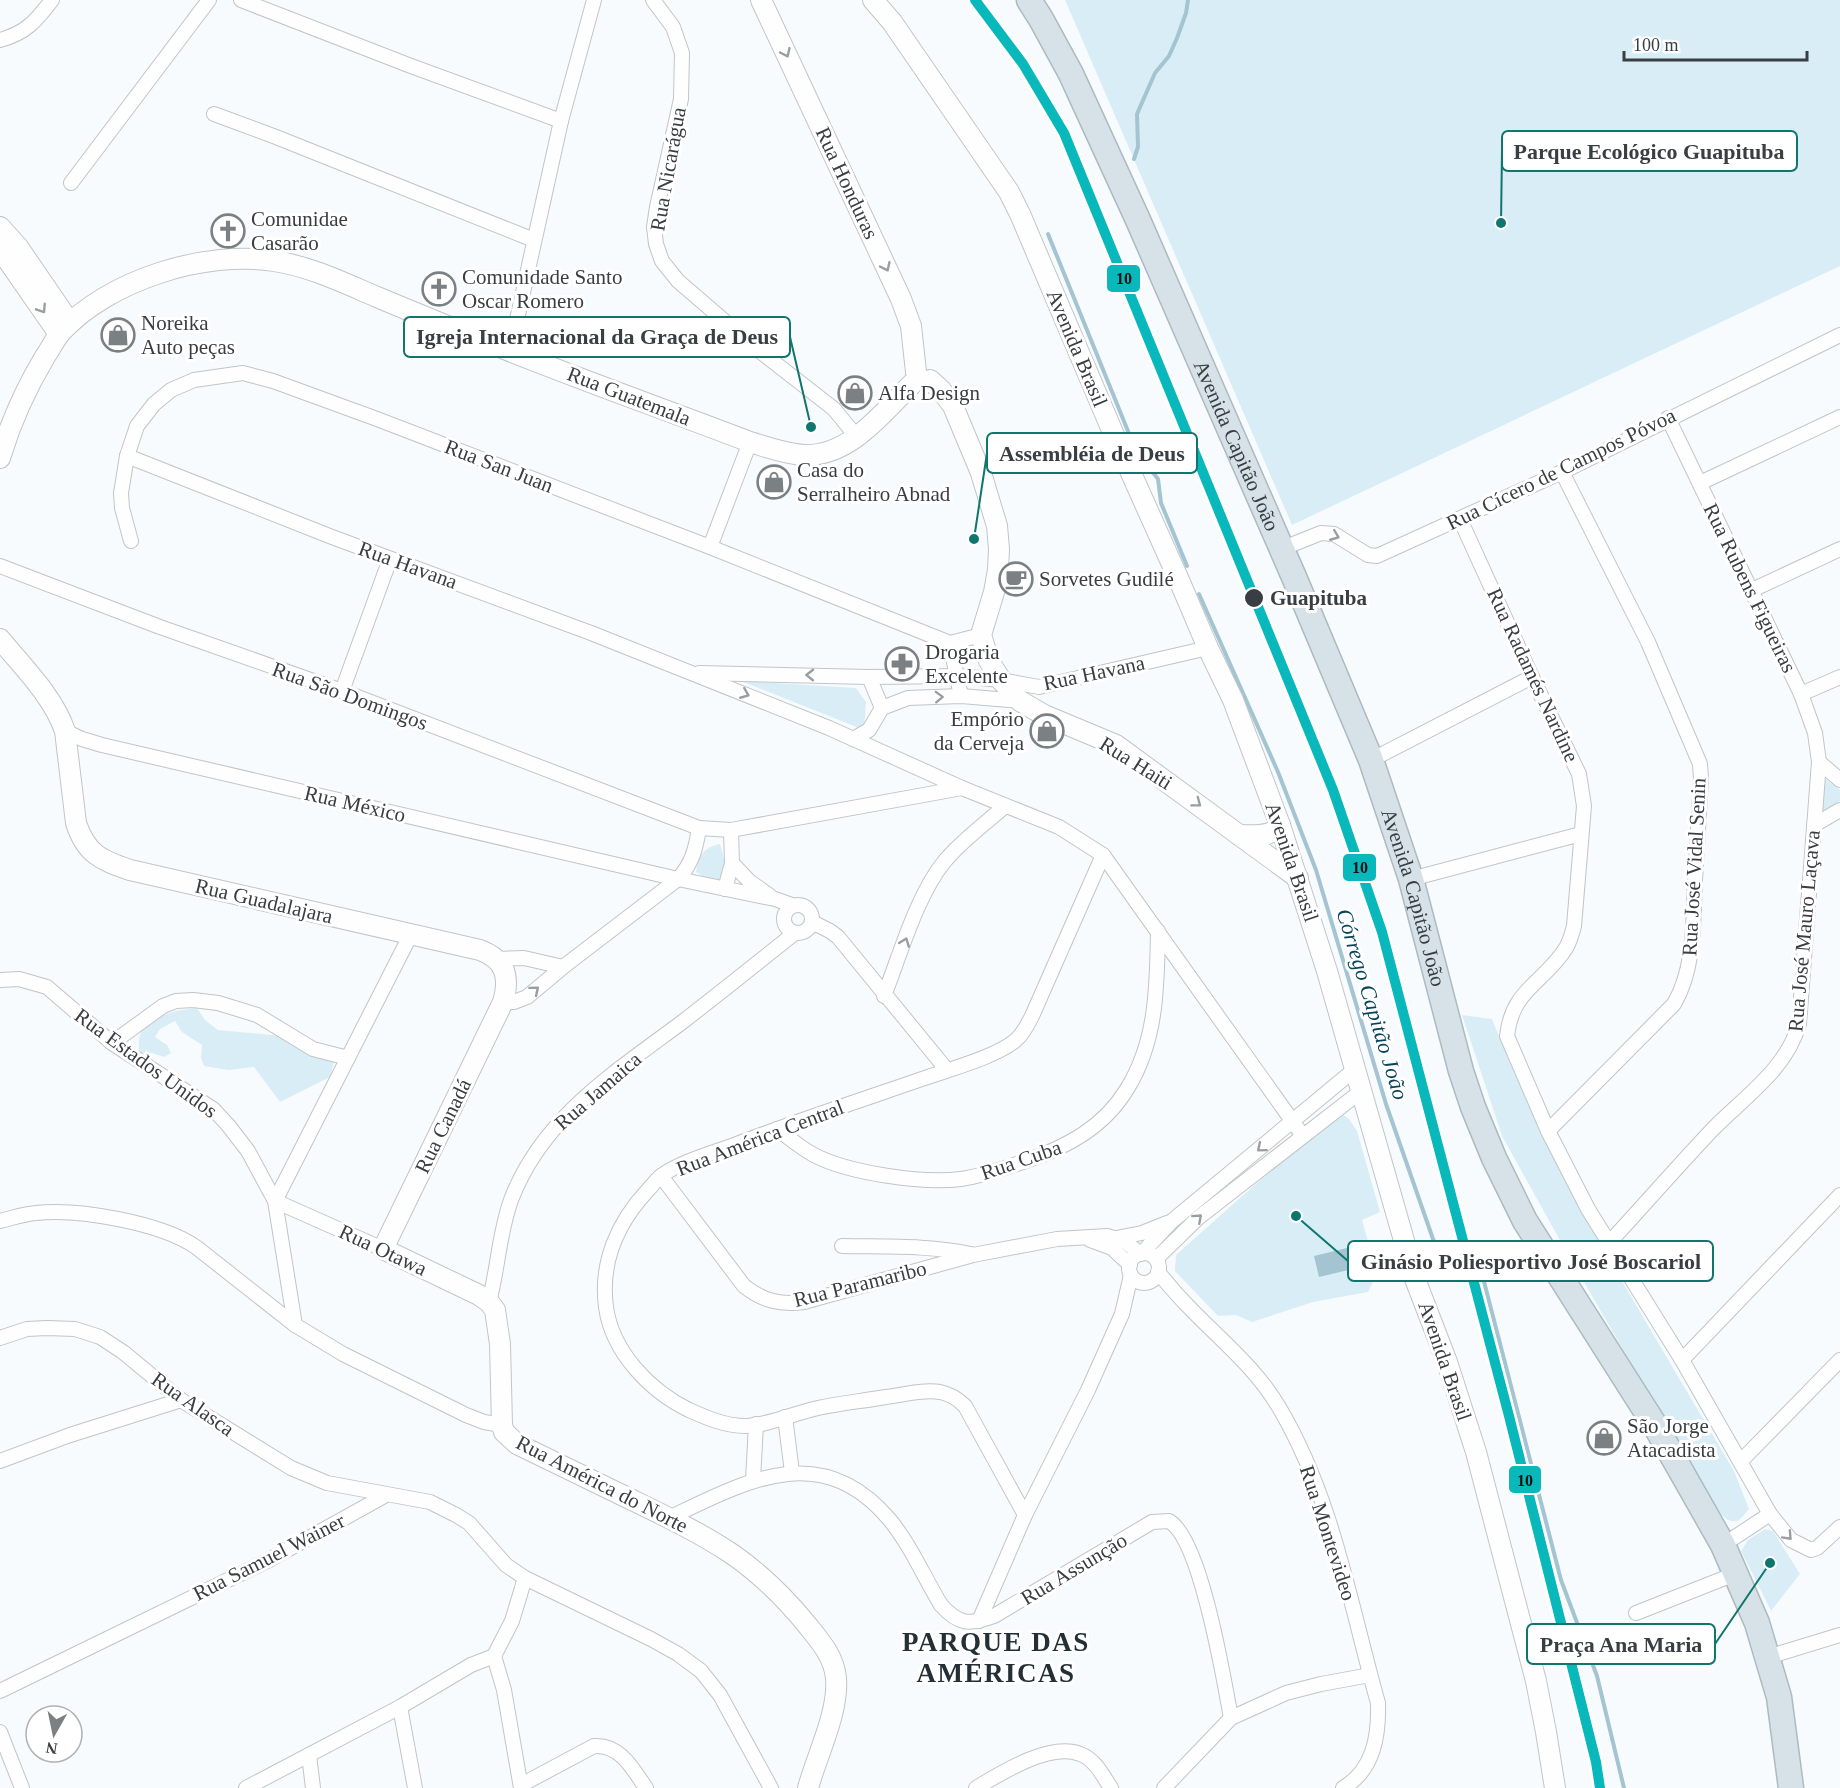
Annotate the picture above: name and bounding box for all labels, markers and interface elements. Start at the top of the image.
scale bar [1624,24,1807,62]
text: 100 m [1633,35,1679,55]
one-way arrow [778,46,790,57]
street label: Rua Nicarágua [645,105,691,233]
street label: Rua Honduras [811,123,883,243]
callout: Parque Ecológico Guapituba [1502,131,1797,171]
text: Parque Ecológico Guapituba [1514,139,1784,164]
place label: Comunidae Casarão [251,207,348,255]
church icon: Comunidae Casarão [210,213,246,249]
one-way arrow [878,260,890,271]
line badge: 10 [1106,264,1141,293]
place label: Comunidade Santo Oscar Romero [462,265,622,313]
text: 10 [1116,270,1132,287]
church icon: Comunidade Santo Oscar Romero [421,271,457,307]
street label: Avenida Brasil [1042,286,1113,410]
one-way arrow [35,302,46,313]
place label: Noreika Auto peças [141,311,235,359]
shop icon: Noreika Auto peças [100,317,136,353]
callout: Igreja Internacional da Graça de Deus [404,317,790,357]
text: Igreja Internacional da Graça de Deus [416,324,778,349]
street label: Avenida Capitão João [1189,357,1284,535]
street label: Rua Guatemala [564,361,695,431]
shop icon: Alfa Design [837,375,873,411]
place label: Alfa Design [878,381,981,405]
street label: Rua Cícero de Campos Póvoa [1443,403,1680,535]
callout: Assembléia de Deus [987,433,1197,473]
street label: Rua San Juan [441,434,557,498]
text: Assembléia de Deus [999,441,1185,466]
place label: Casa do Serralheiro Abnad [797,458,951,506]
shop icon: Casa do Serralheiro Abnad [756,464,792,500]
street label: Rua Rubens Figueiras [1699,499,1801,677]
one-way arrow [1328,529,1339,541]
street label: Rua Havana [355,536,461,594]
cafe icon: Sorvetes Gudilé [998,561,1034,597]
place label: Sorvetes Gudilé [1039,567,1174,591]
street label: Rua Radamés Nardine [1482,584,1584,766]
place label: Guapituba [1270,586,1367,610]
marker: Guapituba [1243,587,1265,609]
place label: Drogaria Excelente [925,640,1008,688]
pharmacy icon: Drogaria Excelente [884,646,920,682]
street label: Rua Havana [1041,650,1148,695]
street label: Rua São Domingos [269,657,431,735]
one-way arrow [806,669,815,682]
one-way arrow [739,687,750,700]
one-way arrow [934,691,943,704]
place label: Empório da Cerveja [934,707,1025,755]
shop icon: Empório da Cerveja [1029,713,1065,749]
street label: Rua Haiti [1095,731,1177,795]
street label: Rua José Vidal Senin [1677,777,1711,957]
street label: Rua México [302,781,408,827]
one-way arrow [1190,796,1201,807]
street label: Avenida Brasil [1260,799,1324,925]
street label: Avenida Capitão João [1376,806,1450,989]
street label: Rua José Mauro Laçava [1783,828,1825,1033]
line badge: 10 [1342,853,1377,882]
text: 10 [1352,859,1368,876]
street label: Rua Guadalajara [193,874,336,929]
water label: Córrego Capitão João [1332,906,1413,1103]
one-way arrow [898,937,911,947]
one-way arrow [528,986,539,997]
street label: Rua Estados Unidos [70,1003,222,1123]
street label: Rua Jamaica [550,1046,647,1135]
street label: Rua Canadá [410,1074,476,1177]
street label: Rua América Central [673,1095,847,1181]
street label: Rua Cuba [978,1135,1065,1185]
one-way arrow [1257,1140,1268,1151]
one-way arrow [1191,1214,1202,1225]
street label: Rua Otawa [335,1219,431,1281]
callout: Ginásio Poliesportivo José Boscariol [1348,1241,1713,1281]
text: Ginásio Poliesportivo José Boscariol [1361,1249,1701,1274]
street label: Rua Paramaribo [791,1256,929,1312]
street label: Avenida Brasil [1413,1298,1477,1424]
street label: Rua Alasca [147,1367,239,1441]
place label: São Jorge Atacadista [1627,1414,1716,1462]
shop icon: São Jorge Atacadista [1586,1420,1622,1456]
street label: Rua América do Norte [512,1430,692,1538]
street label: Rua Montevideo [1295,1462,1361,1604]
line badge: 10 [1508,1465,1542,1494]
text: 10 [1517,1472,1533,1489]
street label: Rua Samuel Wainer [189,1508,349,1606]
street label: Rua Assunção [1017,1528,1131,1610]
one-way arrow [1781,1529,1792,1539]
callout: Praça Ana Maria [1527,1624,1715,1664]
district label: PARQUE DAS AMÉRICAS [902,1627,1090,1688]
text: Praça Ana Maria [1540,1632,1702,1657]
north arrow [24,1704,84,1764]
text: N [44,1739,59,1758]

